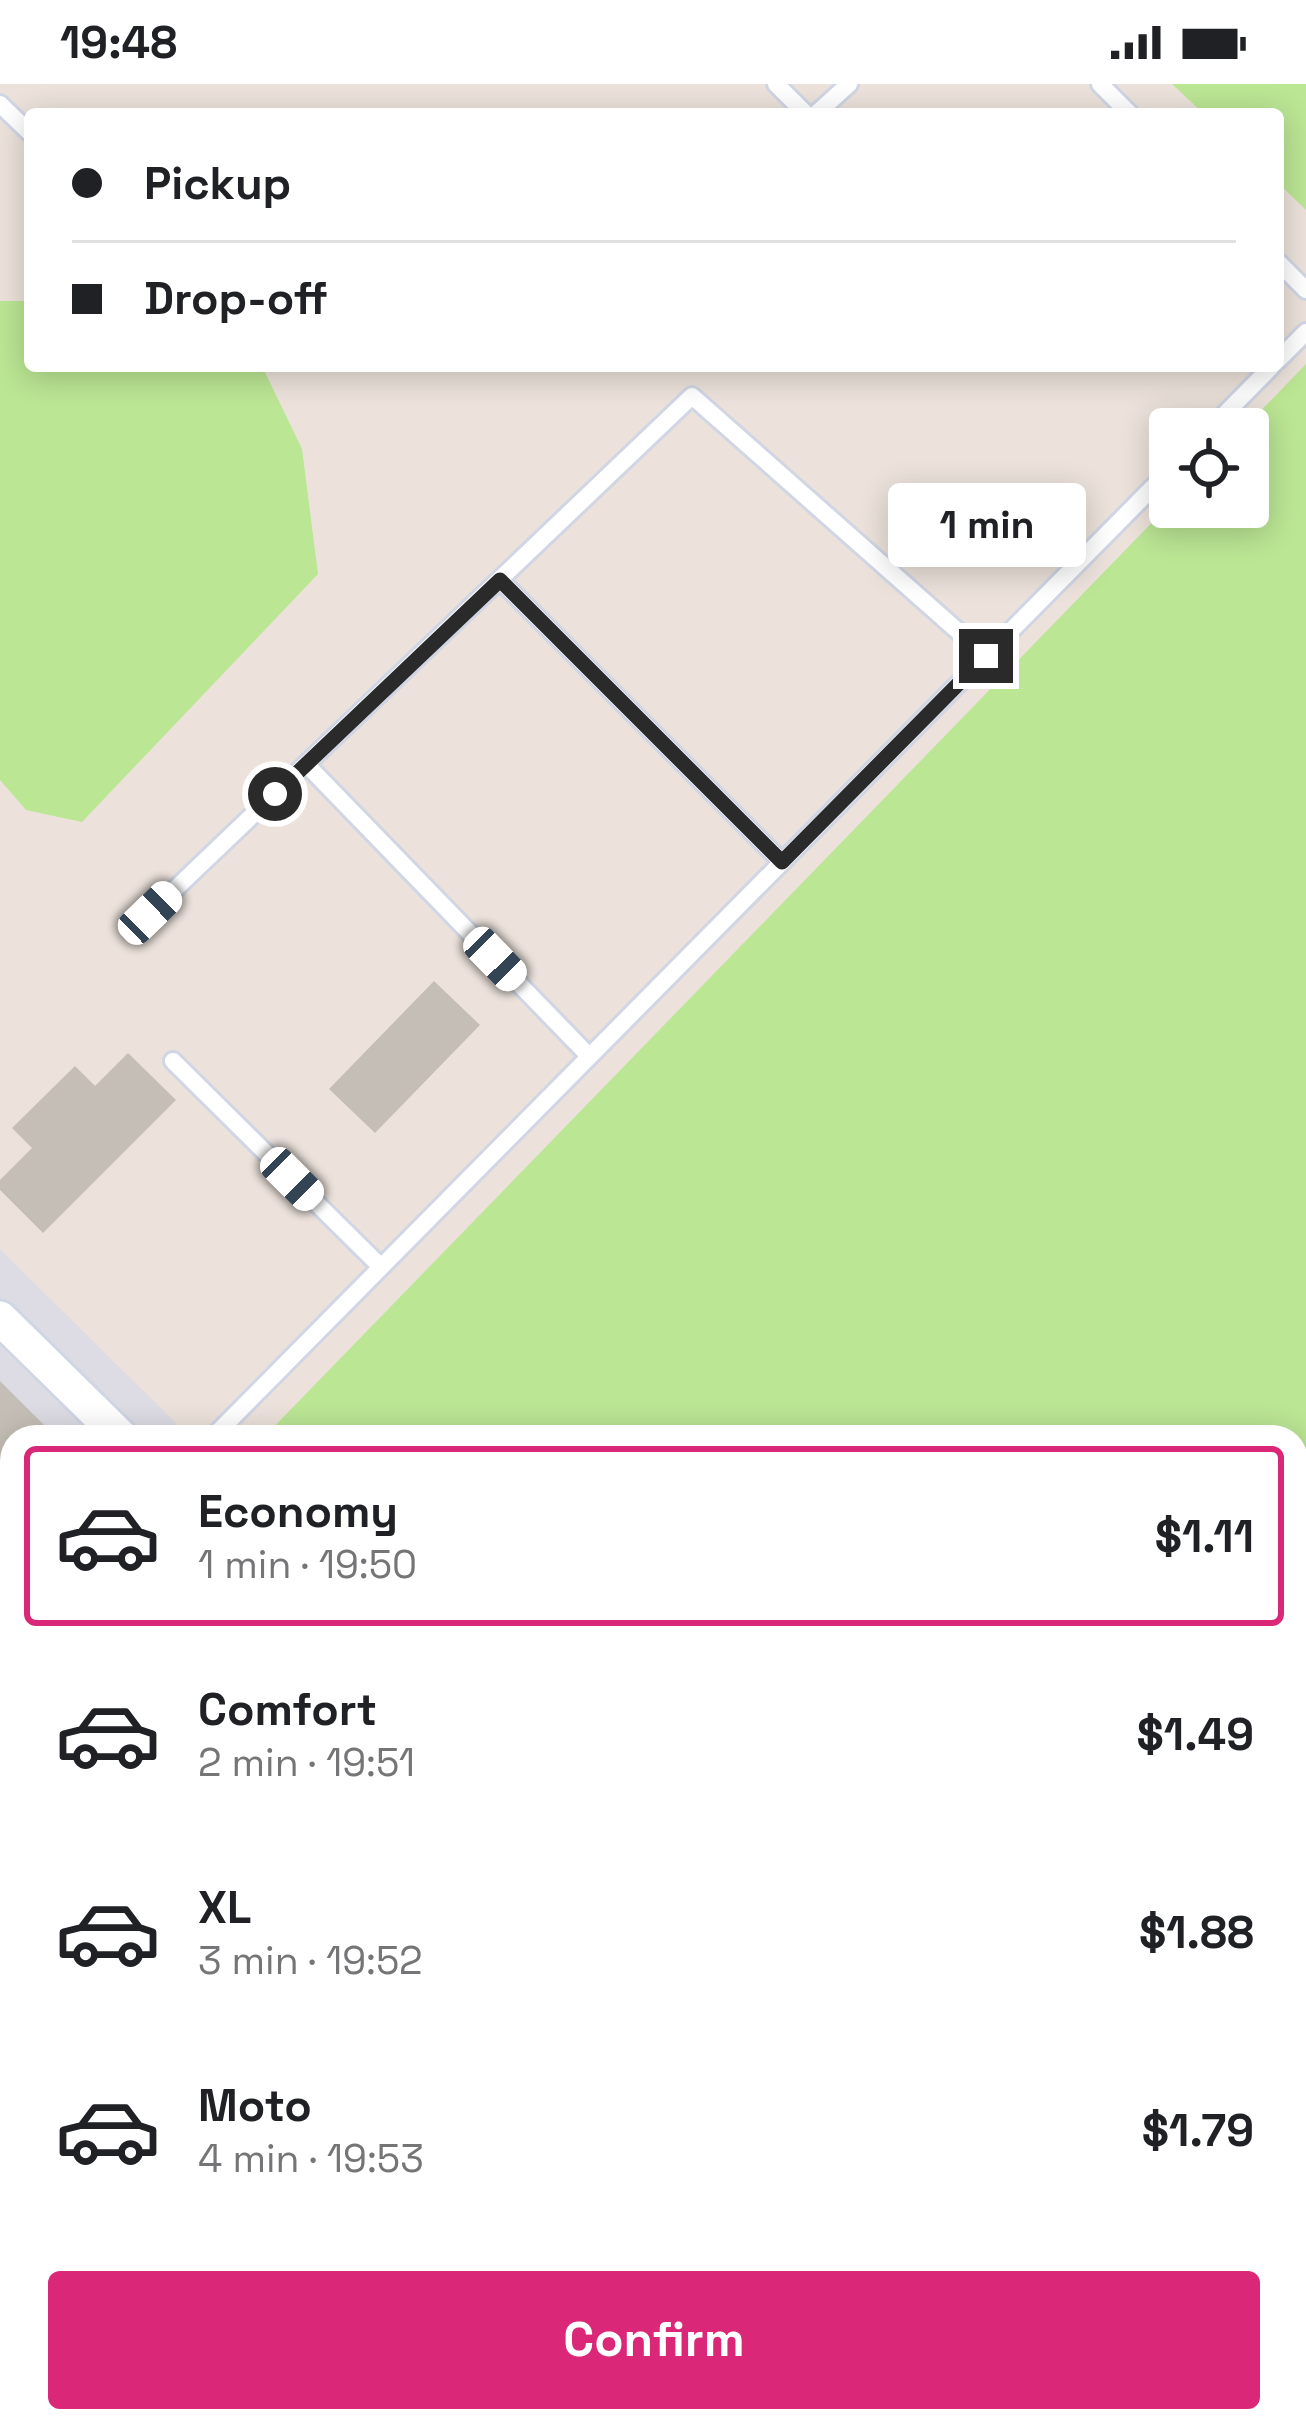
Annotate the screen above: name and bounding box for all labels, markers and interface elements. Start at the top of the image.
text: 19:48 [60,14,177,71]
text: Pickup [144,155,291,212]
text: Drop-off [144,270,328,327]
map controls [1149,408,1269,528]
button: locate [1149,408,1269,528]
callout: 1 min [887,482,1085,566]
text: 1 min [939,500,1035,549]
route end [959,629,1013,683]
route start [248,767,302,821]
car [112,875,188,951]
car [457,921,533,997]
car [254,1141,330,1217]
icon: car [54,1482,162,1590]
text: Economy [198,1483,398,1540]
text: $1.11 [1155,1508,1254,1565]
text: 1 min · 19:50 [198,1540,417,1589]
icon: car [54,1680,162,1788]
text: Comfort [198,1681,377,1738]
text: $1.49 [1137,1706,1254,1763]
text: 2 min · 19:51 [198,1738,415,1787]
icon: car [54,1878,162,1986]
text: XL [198,1879,251,1936]
text: $1.88 [1139,1904,1254,1961]
text: 3 min · 19:52 [198,1936,423,1985]
icon: car [54,2076,162,2184]
text: Moto [198,2077,312,2134]
text: $1.79 [1142,2102,1254,2159]
text: 4 min · 19:53 [198,2134,424,2183]
button: Confirm [48,2271,1260,2409]

